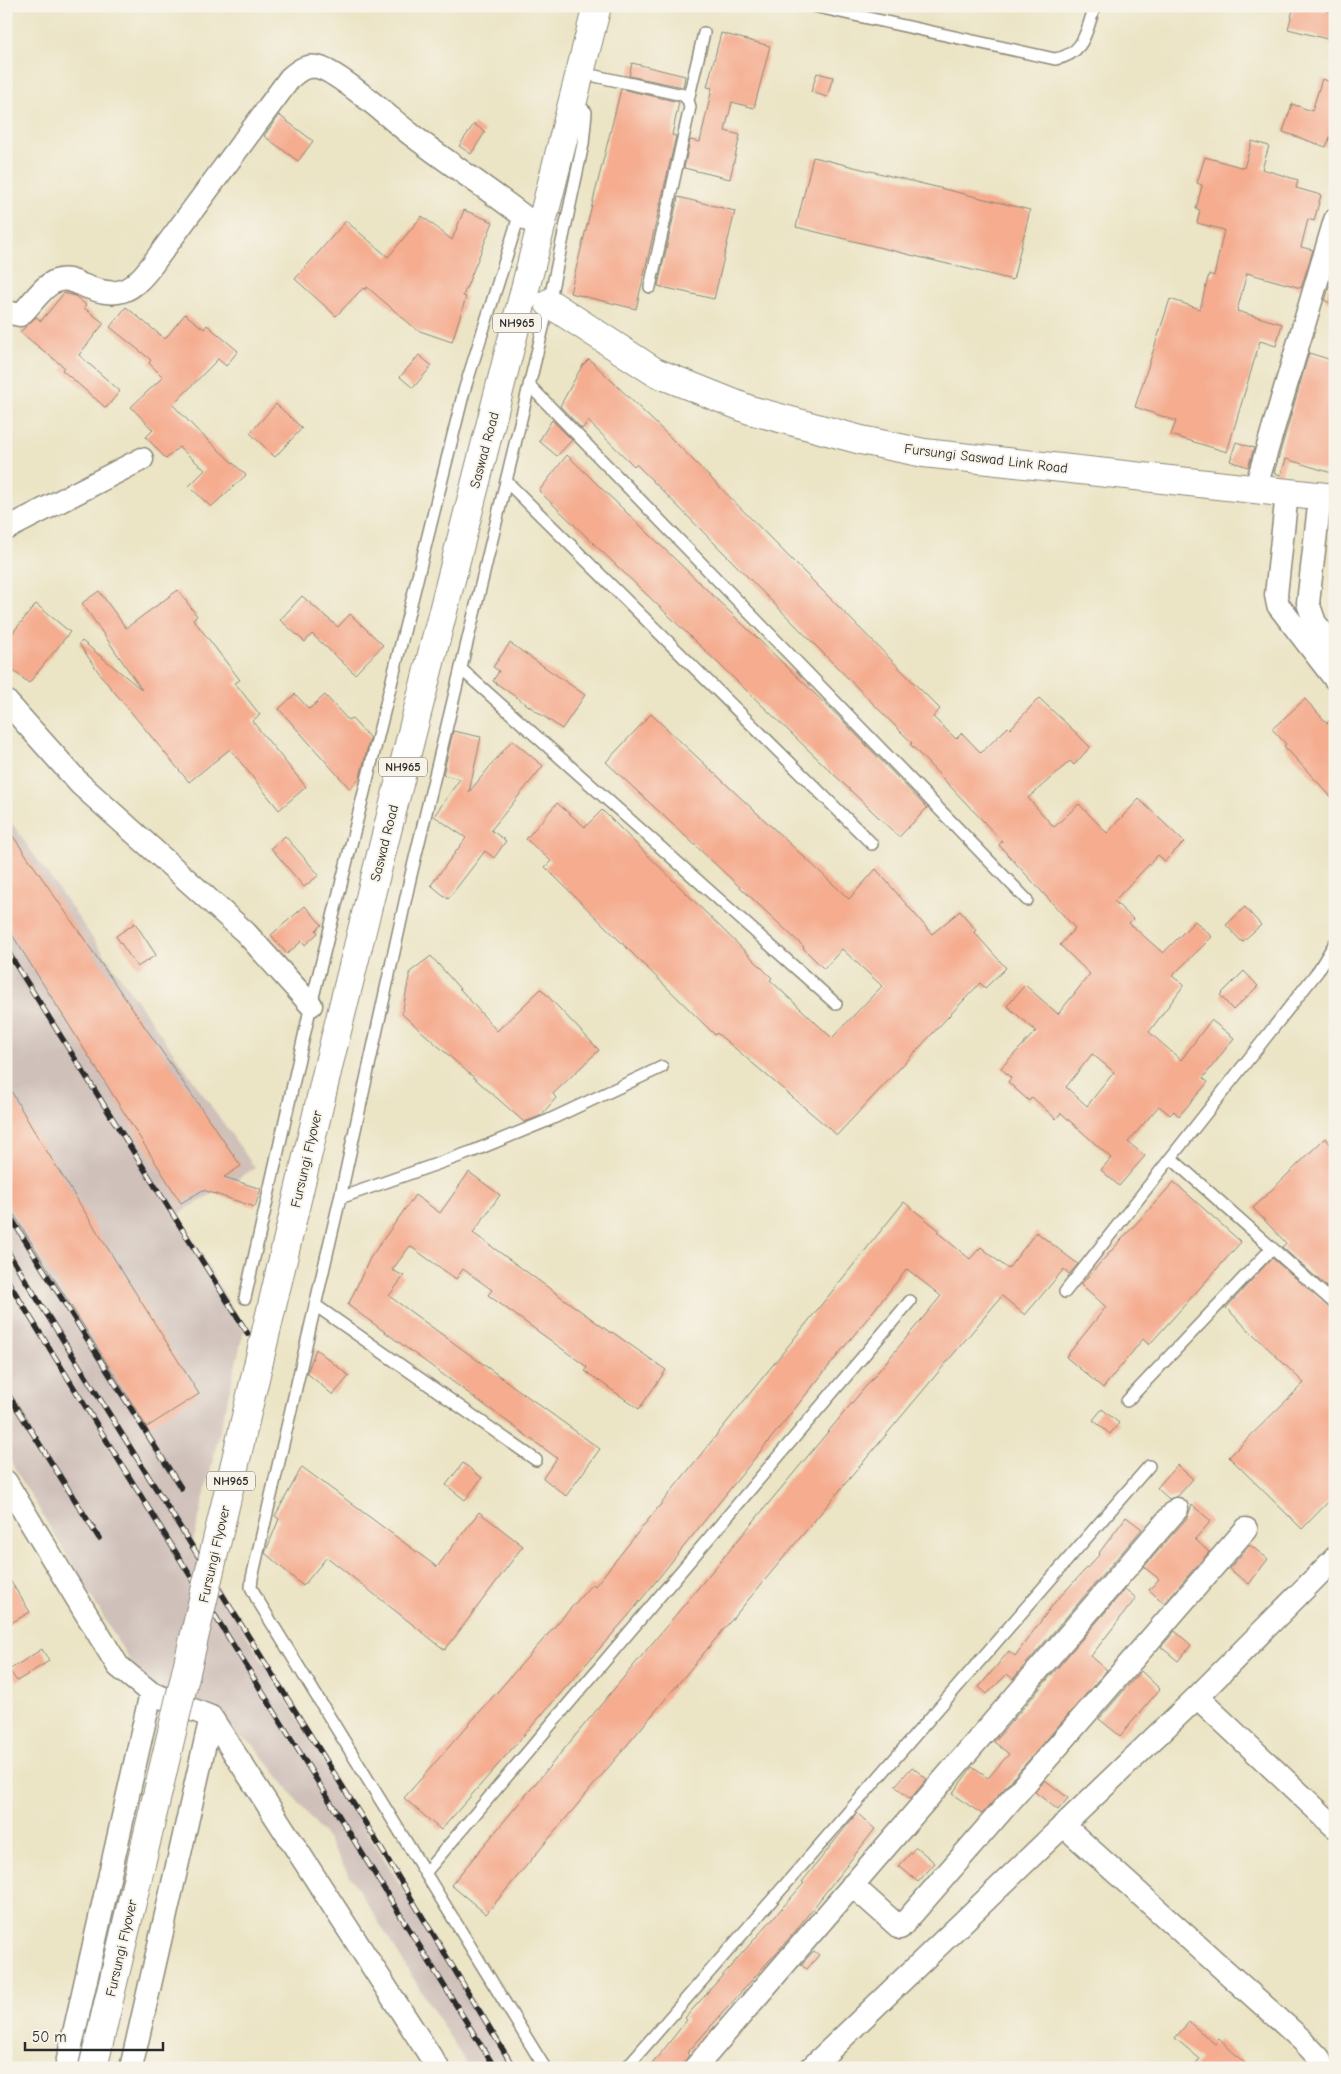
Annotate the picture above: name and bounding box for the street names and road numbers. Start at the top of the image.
road number: NH965 [493,314,541,332]
street label: Saswad Road [466,410,503,490]
street label: Fursungi Saswad Link Road [903,440,1069,477]
road number: NH965 [379,758,427,776]
street label: Saswad Road [367,803,402,883]
street label: Fursungi Flyover [287,1108,326,1209]
road number: NH965 [207,1472,255,1490]
street label: Fursungi Flyover [195,1503,234,1604]
street label: Fursungi Flyover [102,1897,141,1998]

